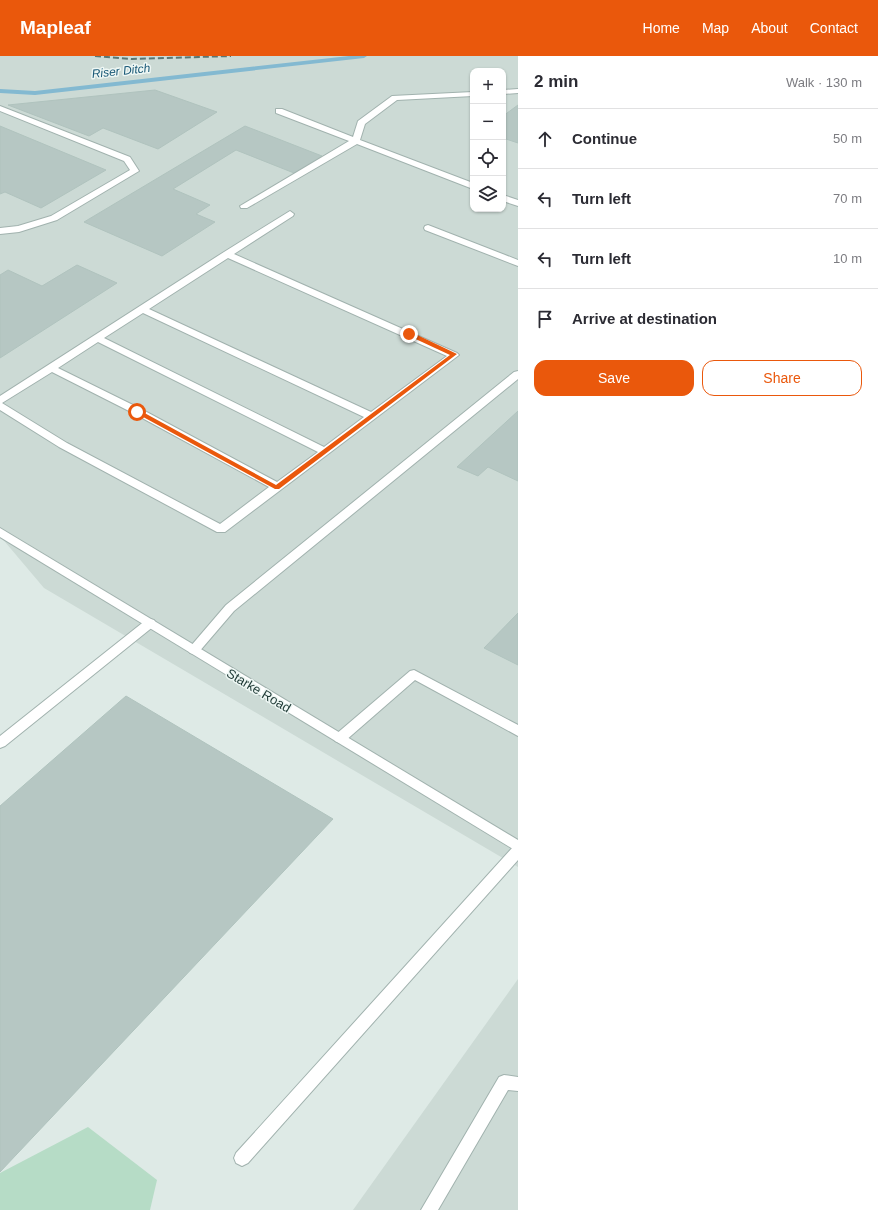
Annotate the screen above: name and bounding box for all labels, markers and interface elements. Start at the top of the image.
text: Mapleaf [20,17,91,38]
text: Home [643,20,680,36]
text: Map [702,20,729,36]
text: About [751,20,788,36]
text: Contact [810,20,858,36]
water label: Riser Ditch [91,61,151,81]
map controls [470,68,506,212]
button: + [470,68,506,104]
text: 2 min [534,72,578,91]
text: Walk · 130 m [786,75,862,90]
button: − [470,104,506,140]
icon: ahead [534,128,556,150]
text: Continue [572,130,637,147]
text: 50 m [833,131,862,146]
button: locate [470,140,506,176]
button: layers [470,176,506,212]
icon: left [534,188,556,210]
text: Turn left [572,190,631,207]
text: 70 m [833,191,862,206]
icon: left [534,248,556,270]
text: Turn left [572,250,631,267]
text: 10 m [833,251,862,266]
icon: arrive [534,308,556,330]
text: Arrive at destination [572,310,717,327]
route end [400,325,418,343]
button: Save [534,360,694,396]
button: Share [702,360,862,396]
route start [128,403,146,421]
street label: Starke Road [224,665,294,715]

